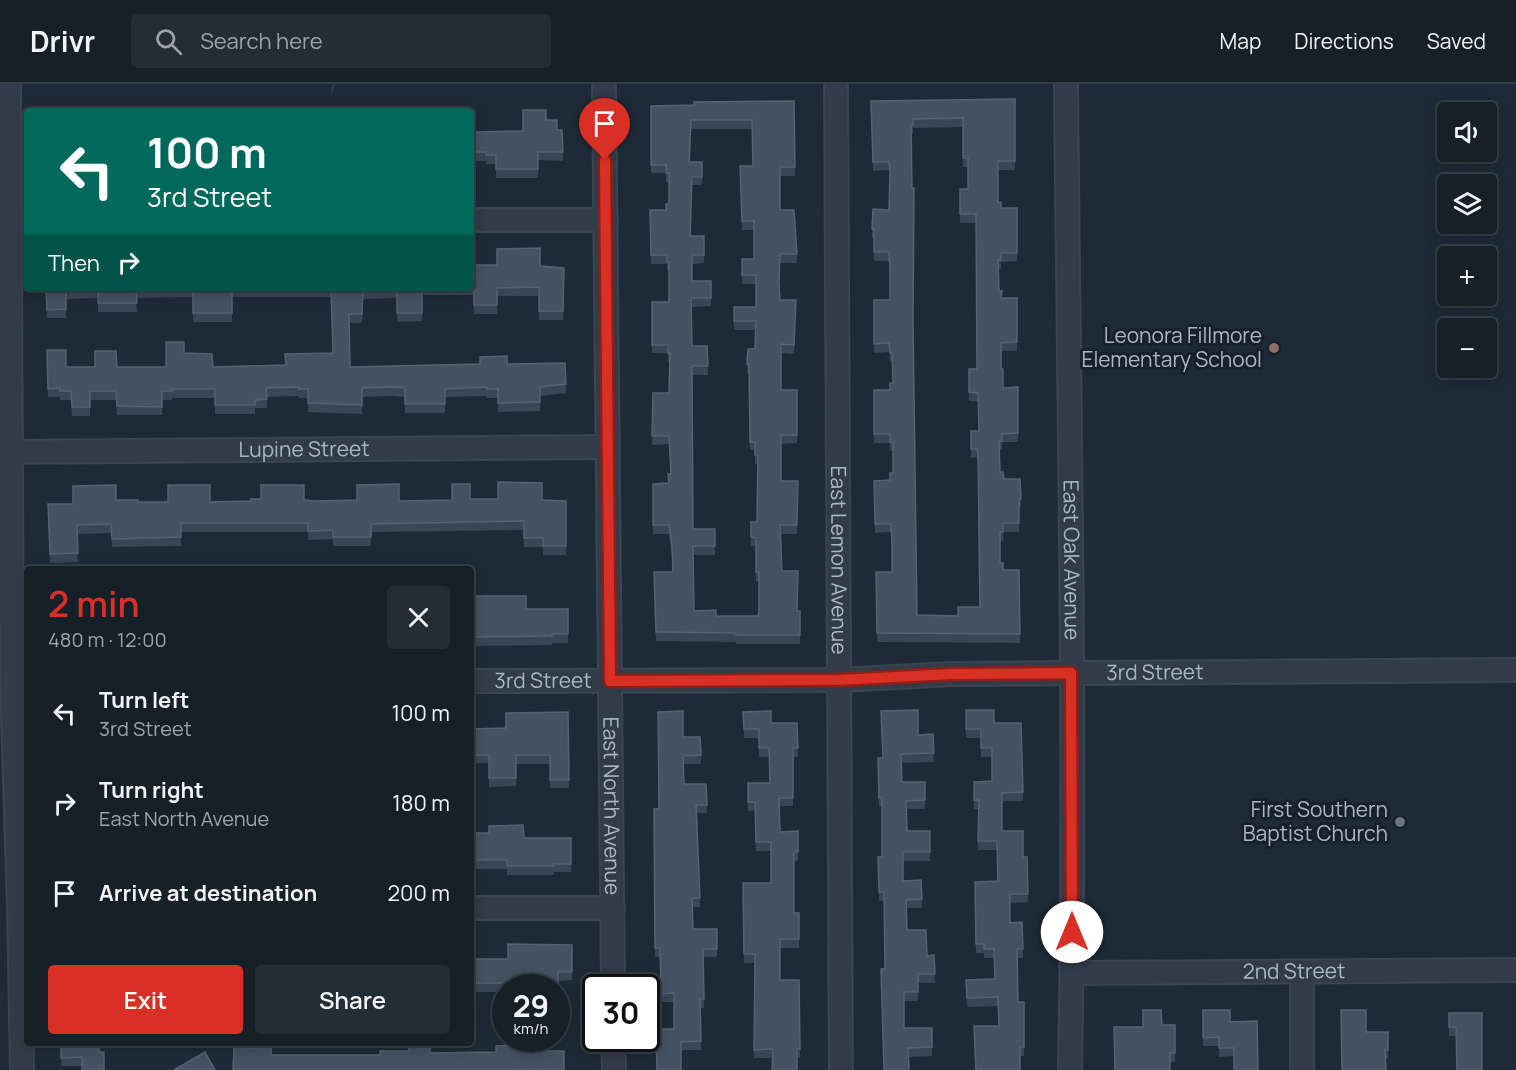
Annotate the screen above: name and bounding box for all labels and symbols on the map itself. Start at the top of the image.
pin [579,98,630,160]
place label: Leonora Fillmore Elementary School [1081,321,1262,373]
marker: Leonora Fillmore Elementary School [1267,341,1281,355]
street label: Lupine Street [238,434,370,463]
street label: East Lemon Avenue [825,466,854,654]
street label: East Oak Avenue [1057,479,1087,640]
street label: 3rd Street [1106,657,1204,686]
street label: 3rd Street [494,666,592,694]
street label: East North Avenue [597,716,627,895]
place label: First Southern Baptist Church [1243,795,1388,847]
marker: First Southern Baptist Church [1393,815,1407,829]
position arrow [1040,900,1104,964]
street label: 2nd Street [1243,956,1345,985]
speed limit sign: 30 [582,974,660,1052]

